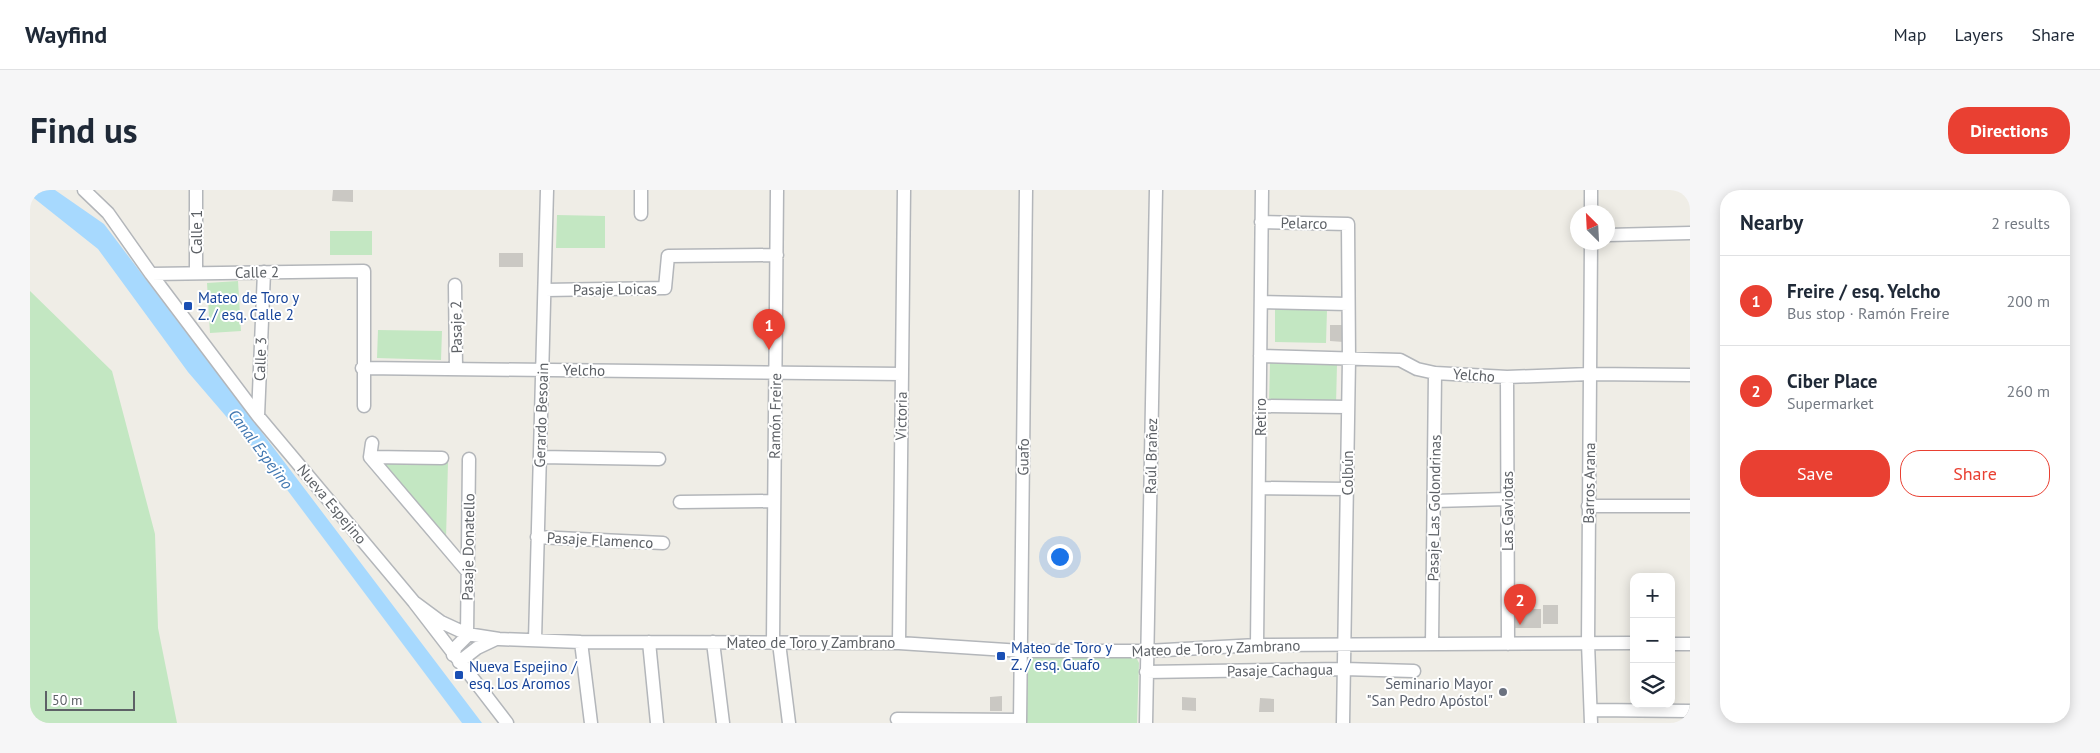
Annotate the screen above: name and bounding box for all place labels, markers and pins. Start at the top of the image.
place label: Mateo de Toro y Z. / esq. Calle 2 [198,288,299,324]
marker: Mateo de Toro y Z. / esq. Calle 2 [182,300,194,312]
pin: 1 [753,309,785,350]
pin: 2 [1504,584,1536,625]
place label: Mateo de Toro y Z. / esq. Guafo [1011,638,1112,674]
marker: Mateo de Toro y Z. / esq. Guafo [995,650,1007,662]
place label: Nueva Espejino / esq. Los Aromos [469,657,578,693]
marker: Nueva Espejino / esq. Los Aromos [453,669,465,681]
place label: Seminario Mayor "San Pedro Apóstol" [1367,674,1493,710]
marker: Seminario Mayor "San Pedro Apóstol" [1497,686,1509,698]

